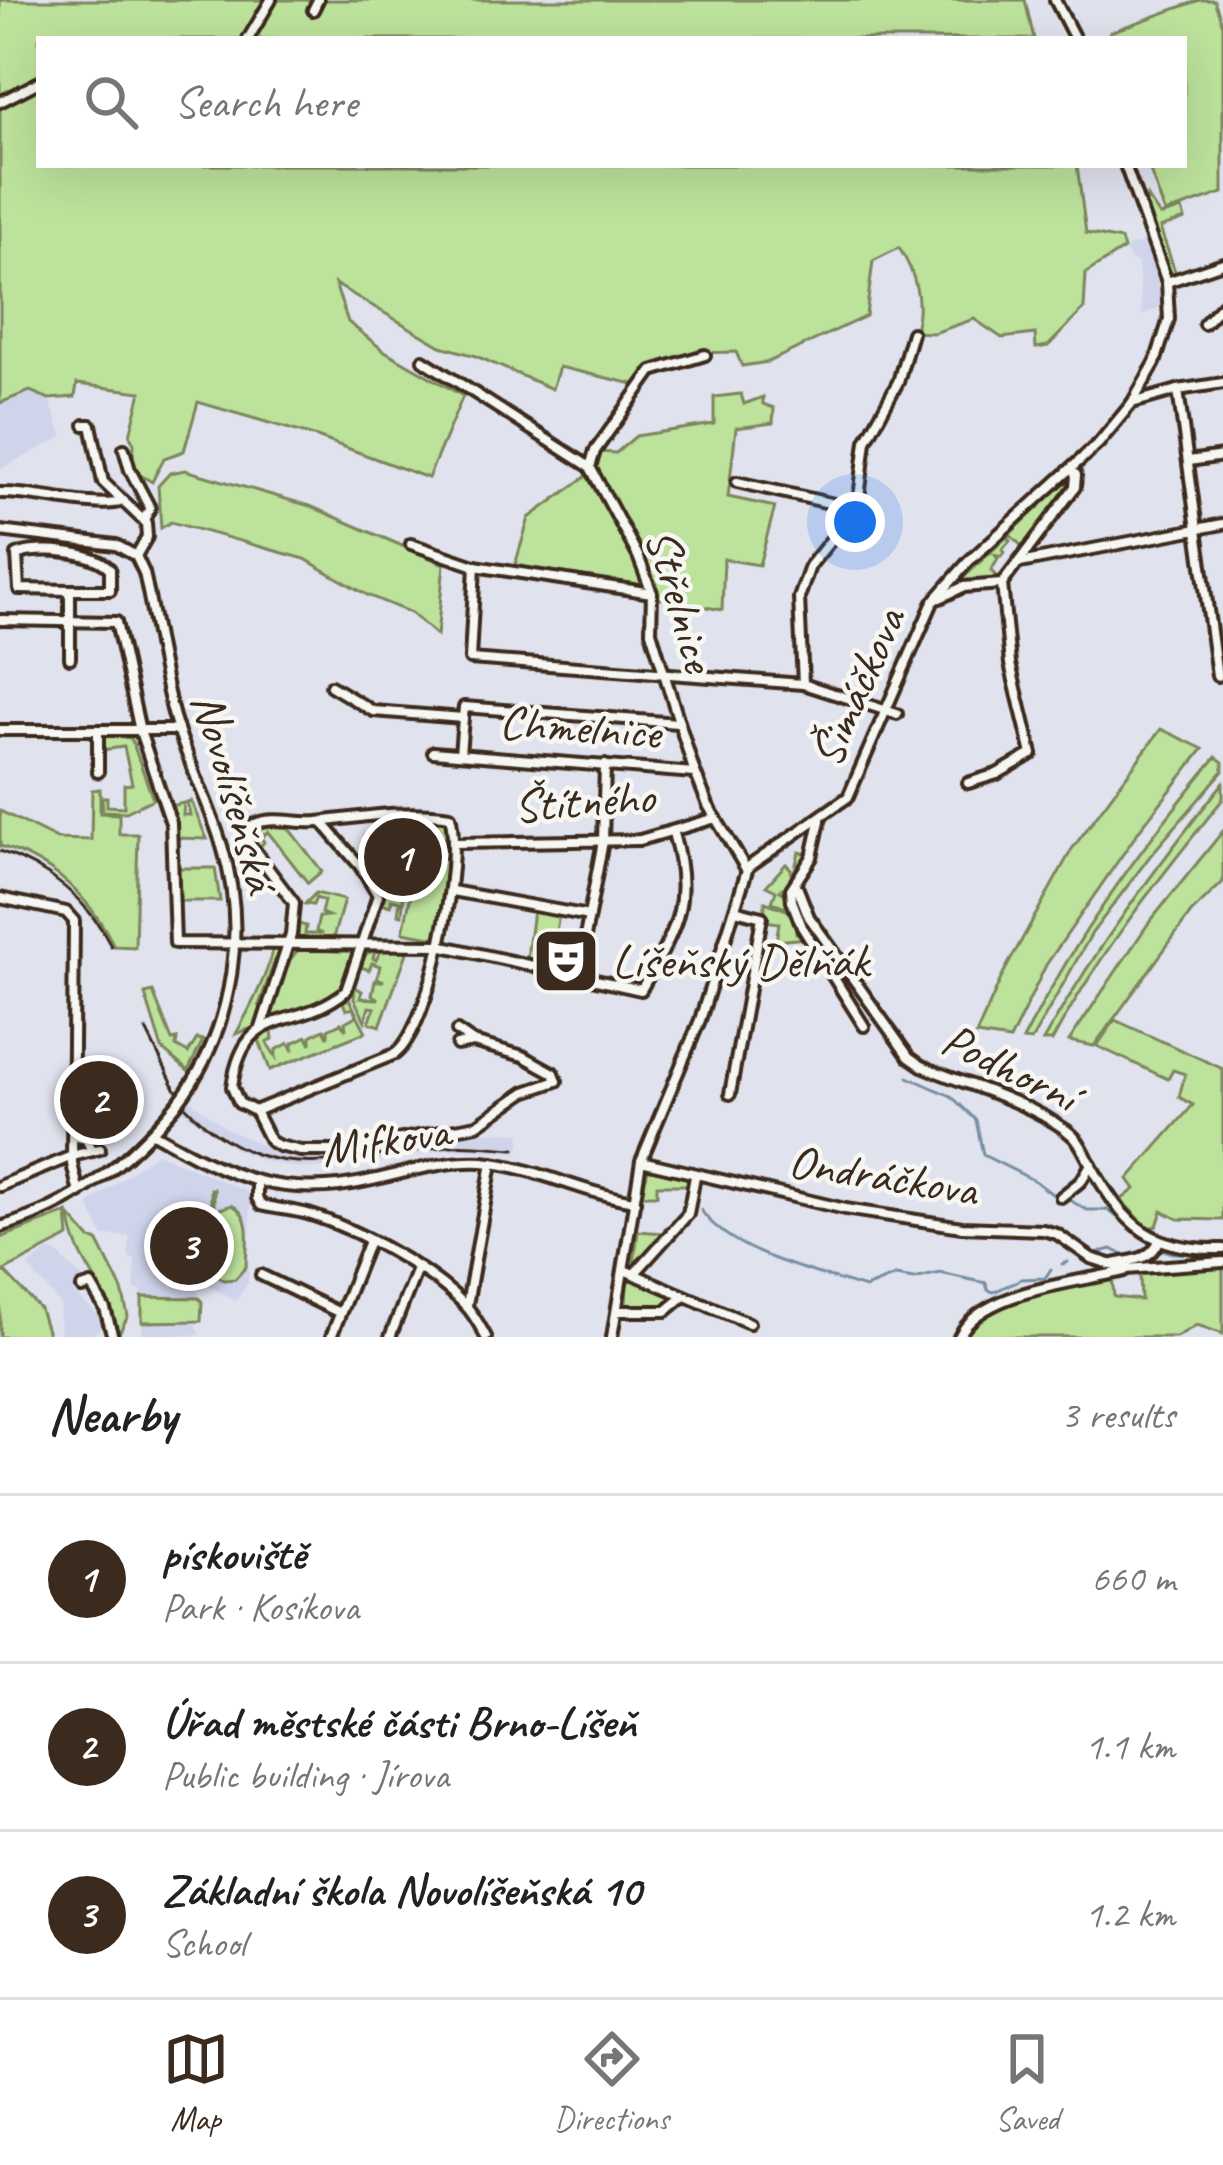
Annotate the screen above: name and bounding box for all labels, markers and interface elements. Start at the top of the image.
search box [36,36,1187,168]
icon: search [78,69,144,135]
text: Search here [174,74,357,131]
your location [825,492,885,552]
street label: Střelnice [632,522,731,682]
street label: Šimáčkova [796,596,920,776]
street label: Novolíšeňská [178,686,293,902]
street label: Chmelnice [498,691,666,763]
street label: Štítného [512,766,659,836]
pin: 1 [364,812,442,902]
theatre icon: Líšeňský Dělňák [531,926,601,996]
place label: Líšeňský Dělňák [612,931,872,991]
street label: Podhorní [932,1009,1096,1129]
pin: 2 [60,1055,138,1145]
street label: Mifkova [317,1100,457,1180]
street label: Ondráčkova [785,1131,984,1220]
pin: 3 [150,1201,228,1291]
text: Nearby [48,1383,176,1447]
text: 3 results [1061,1391,1175,1440]
text: pískoviště [162,1526,305,1583]
text: 1 [78,1554,96,1603]
text: 660 m [1091,1554,1175,1603]
text: Park · Kosíkova [162,1583,359,1632]
text: Úřad městské části Brno-Líšeň [162,1694,635,1751]
text: 2 [78,1722,96,1771]
text: 1.1 km [1085,1722,1175,1771]
text: Public building · Jírova [162,1751,449,1800]
text: Základní škola Novolíšeňská 10 [162,1862,640,1919]
text: 3 [78,1890,96,1939]
text: 1.2 km [1085,1890,1175,1939]
text: School [162,1919,246,1968]
tab: Map [163,2026,229,2140]
tab: Directions [554,2026,669,2140]
tab: Saved [994,2026,1060,2140]

